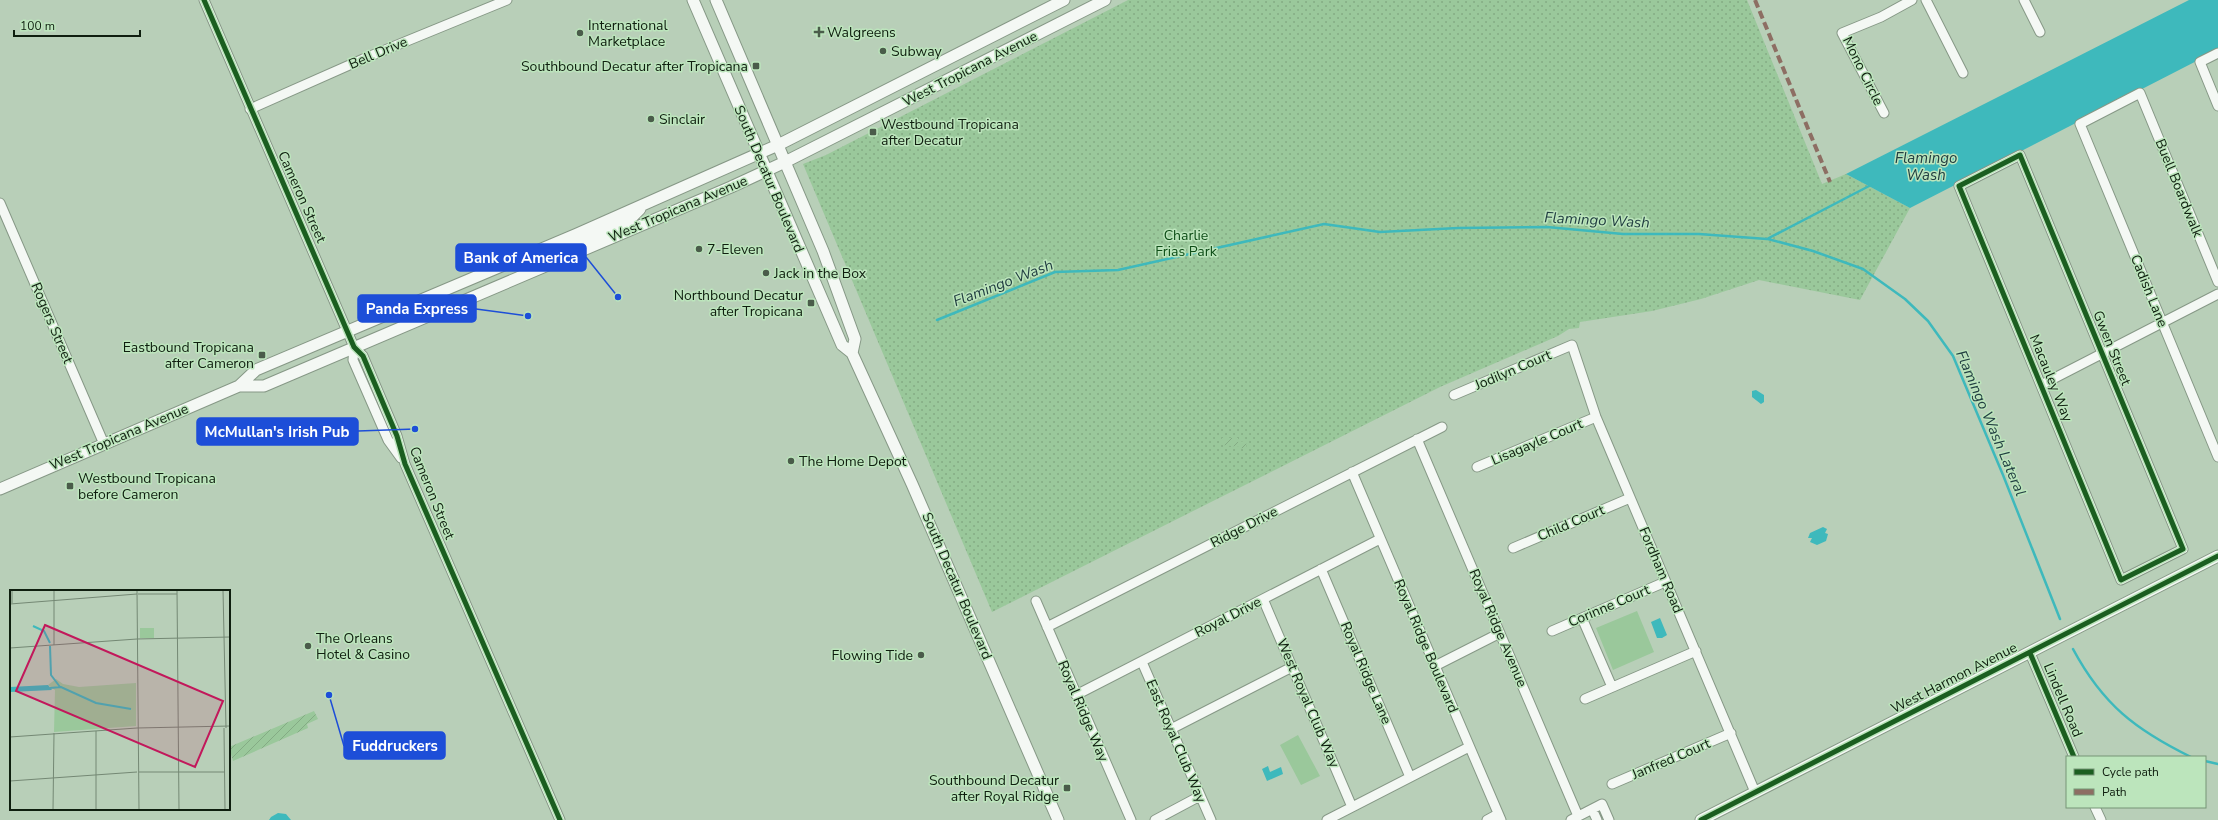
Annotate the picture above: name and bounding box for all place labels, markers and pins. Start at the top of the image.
place label: International Marketplace [588,16,669,51]
place label: Walgreens [827,23,896,42]
marker: Walgreens [814,27,824,37]
marker: International Marketplace [575,28,585,38]
place label: Subway [891,42,943,61]
marker: Subway [878,46,888,56]
place label: Southbound Decatur after Tropicana [521,57,748,76]
marker: Southbound Decatur after Tropicana [751,61,761,71]
place label: Sinclair [659,110,705,129]
marker: Sinclair [646,114,656,124]
place label: Westbound Tropicana after Decatur [881,115,1019,150]
marker: Westbound Tropicana after Decatur [868,127,878,137]
place label: 7-Eleven [707,240,763,259]
callout: Bank of America [456,244,586,271]
marker: 7-Eleven [694,244,704,254]
place label: Jack in the Box [773,264,867,283]
marker: Jack in the Box [761,268,771,278]
place label: Northbound Decatur after Tropicana [674,286,803,321]
callout: Panda Express [358,295,476,322]
marker: Northbound Decatur after Tropicana [806,298,816,308]
place label: Eastbound Tropicana after Cameron [123,338,254,373]
marker: Eastbound Tropicana after Cameron [257,350,267,360]
callout: McMullan's Irish Pub [197,418,358,445]
place label: The Home Depot [799,452,907,471]
marker: The Home Depot [786,456,796,466]
place label: Westbound Tropicana before Cameron [78,469,216,504]
marker: Westbound Tropicana before Cameron [65,481,75,491]
place label: The Orleans Hotel & Casino [316,629,410,664]
marker: The Orleans Hotel & Casino [303,641,313,651]
place label: Flowing Tide [832,646,913,665]
marker: Flowing Tide [916,650,926,660]
callout: Fuddruckers [344,732,445,759]
place label: Southbound Decatur after Royal Ridge [929,771,1059,806]
marker: Southbound Decatur after Royal Ridge [1062,783,1072,793]

